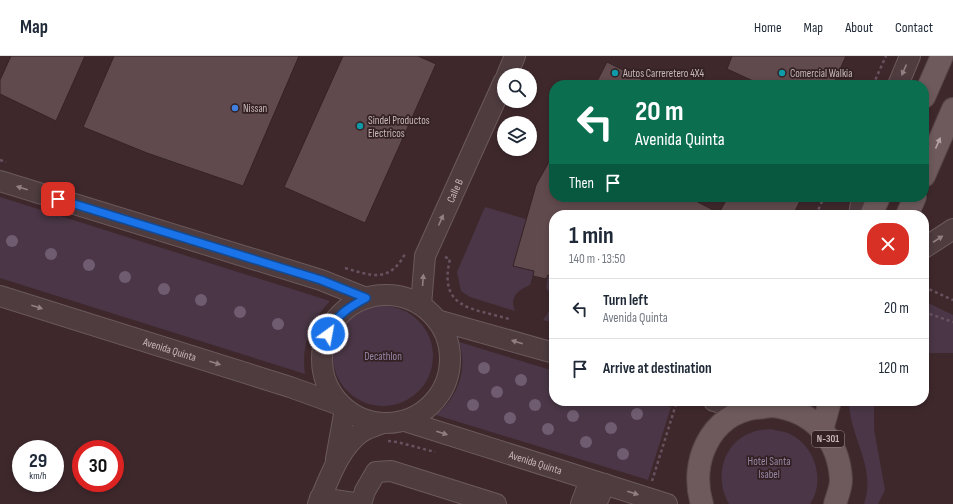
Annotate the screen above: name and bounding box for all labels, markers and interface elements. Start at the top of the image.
text: Map [20,16,48,39]
text: Home [754,19,782,36]
text: Map [804,19,823,36]
text: About [845,19,873,36]
text: Contact [895,19,933,36]
one-way arrow [901,65,907,76]
place label: Autos Carreretero 4X4 [622,67,704,80]
place label: Comercial Walkia [790,67,852,80]
map controls [497,68,537,156]
button: search [497,68,537,108]
marker: Autos Carreretero 4X4 [610,68,620,78]
marker: Comercial Walkia [777,68,787,78]
text: 20 m [635,95,684,128]
icon: left [569,96,621,148]
place label: Nissan [243,102,268,115]
marker: Nissan [230,103,240,113]
place label: Sindel Productos Electricos [368,114,430,140]
button: layers [497,116,537,156]
marker: Sindel Productos Electricos [355,121,365,131]
text: Avenida Quinta [635,129,725,150]
one-way arrow [936,136,942,148]
icon: arrive [602,172,624,194]
text: Then [569,174,594,193]
street label: Calle B [444,177,466,204]
pin [41,182,75,216]
one-way arrow [16,185,28,191]
icon: arrive [47,188,69,210]
one-way arrow [438,215,444,226]
text: 1 min [569,221,614,250]
button: close [867,223,909,265]
one-way arrow [933,235,944,243]
text: 140 m · 13:50 [569,251,625,267]
one-way arrow [419,274,426,286]
text: Turn left [603,291,648,310]
icon: left [569,298,591,320]
text: 20 m [884,299,909,318]
one-way arrow [32,304,44,310]
text: Avenida Quinta [603,310,668,326]
position arrow [307,313,349,355]
street label: Avenida Quinta [141,335,198,364]
one-way arrow [510,339,522,345]
park label: Decathlon [364,350,402,363]
icon: arrive [569,358,591,380]
text: Arrive at destination [603,359,712,378]
text: 120 m [879,359,909,378]
one-way arrow [209,360,221,366]
one-way arrow [436,430,448,436]
road number: N-301 [812,431,844,447]
speed limit sign: 30 [72,440,124,492]
street label: Avenida Quinta [506,448,564,477]
text: 29 [29,449,47,473]
park label: Hotel Santa Isabel [748,455,790,481]
text: km/h [29,470,47,482]
one-way arrow [627,490,639,496]

